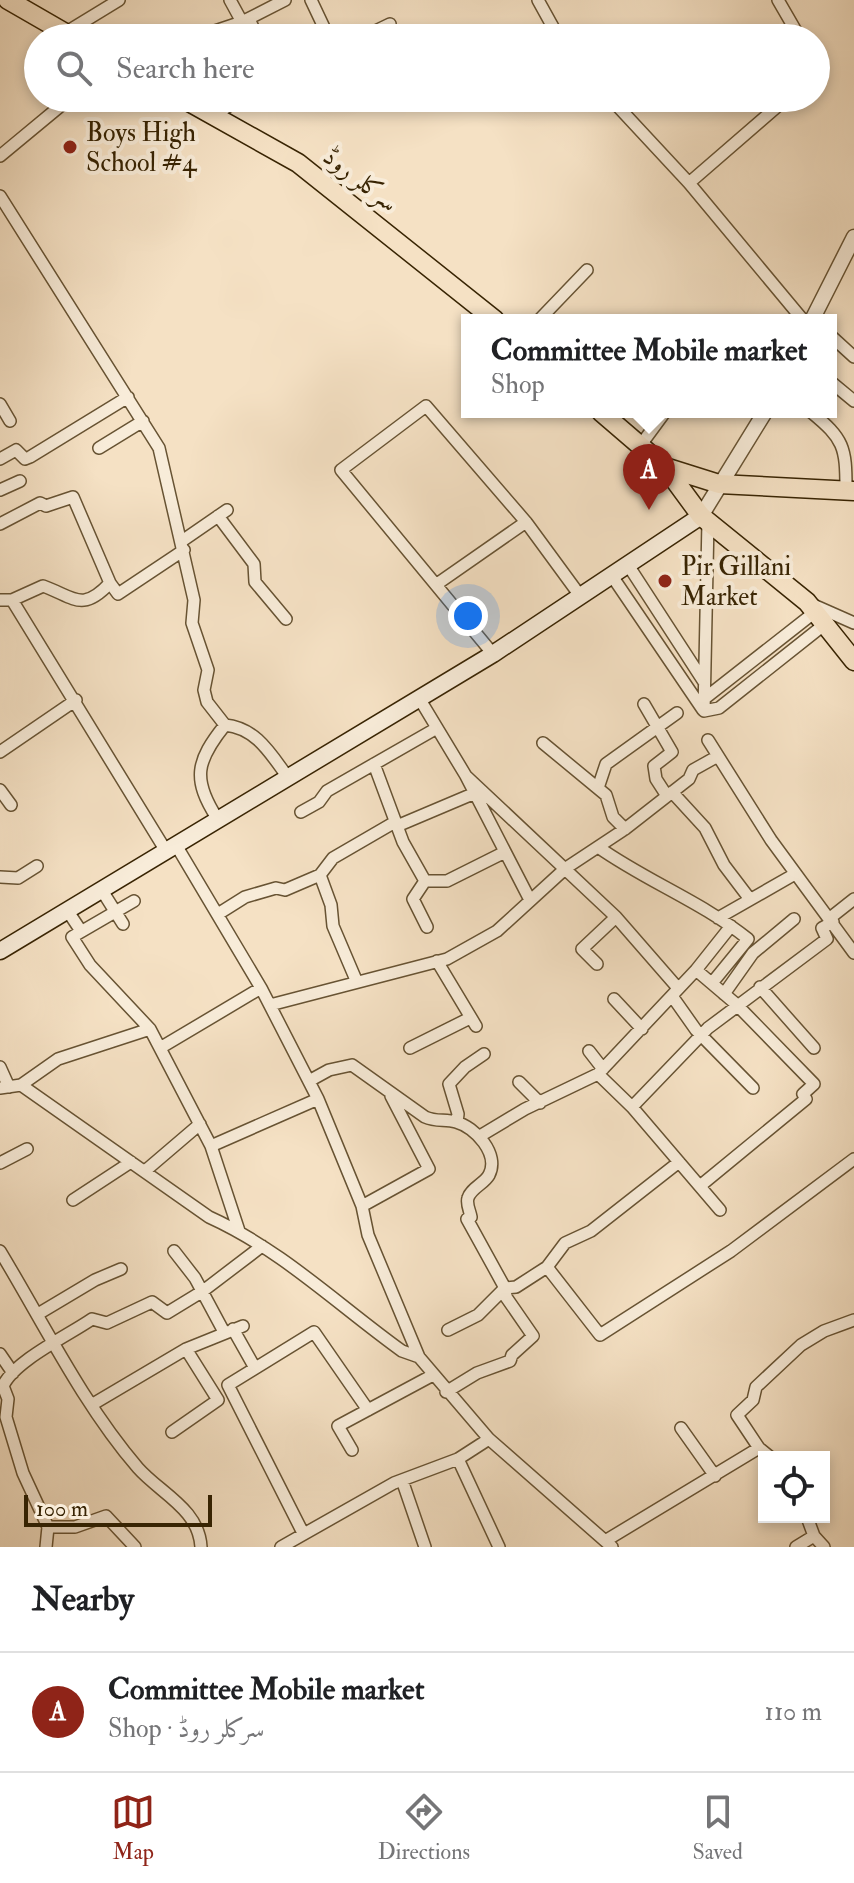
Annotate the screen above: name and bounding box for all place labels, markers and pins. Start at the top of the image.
place label: Boys High School #4 [86,117,197,179]
marker: Boys High School #4 [61,138,79,156]
pin: A [623,444,675,510]
place label: Pir Gillani Market [681,551,791,613]
marker: Pir Gillani Market [656,572,674,590]

